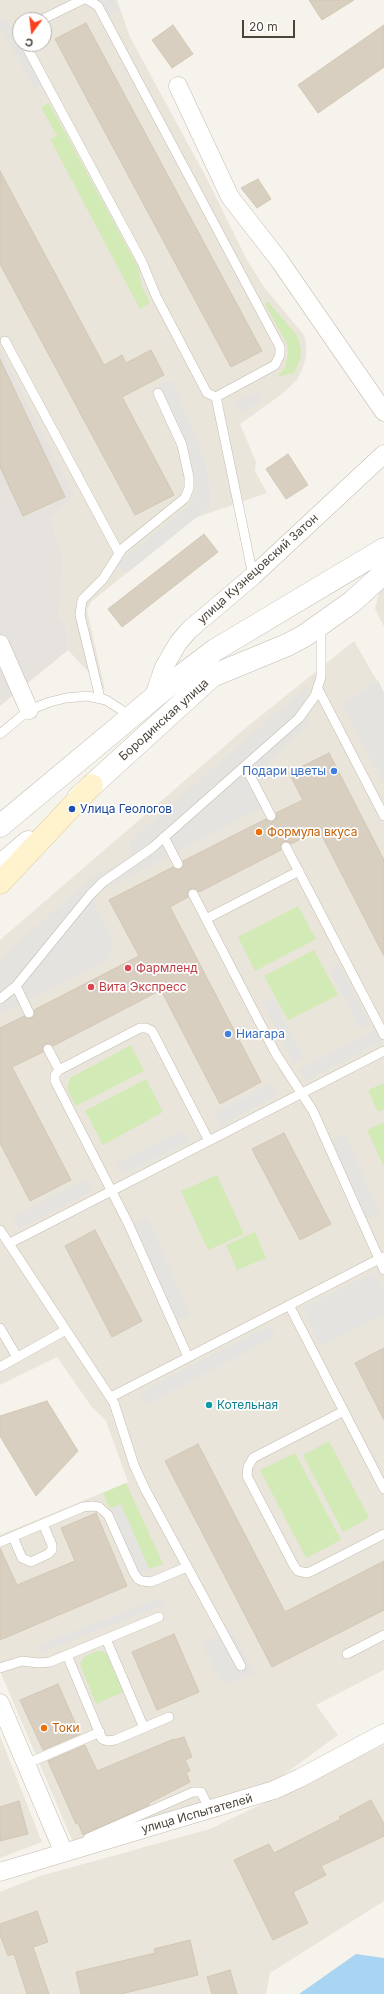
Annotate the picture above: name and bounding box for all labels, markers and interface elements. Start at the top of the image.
north arrow [12,12,52,52]
scale bar [244,12,297,38]
text: 20 m [249,19,278,34]
text: С [23,35,35,50]
street label: улица Кузнецовский Затон [195,511,321,627]
street label: Бородинская улица [116,676,212,764]
place label: Подари цветы [242,764,326,778]
marker: Подари цветы [329,766,339,776]
place label: Улица Геологов [80,802,172,816]
marker: Улица Геологов [67,804,77,814]
place label: Формула вкуса [267,825,357,839]
marker: Формула вкуса [254,827,264,837]
place label: Фармленд [136,961,198,975]
marker: Фармленд [123,963,133,973]
place label: Вита Экспресс [99,980,187,994]
marker: Вита Экспресс [86,982,96,992]
place label: Ниагара [236,1027,285,1041]
marker: Ниагара [223,1029,233,1039]
place label: Котельная [217,1398,278,1412]
marker: Котельная [204,1400,214,1410]
place label: Токи [52,1721,80,1735]
marker: Токи [39,1723,49,1733]
street label: улица Испытателей [140,1791,254,1837]

